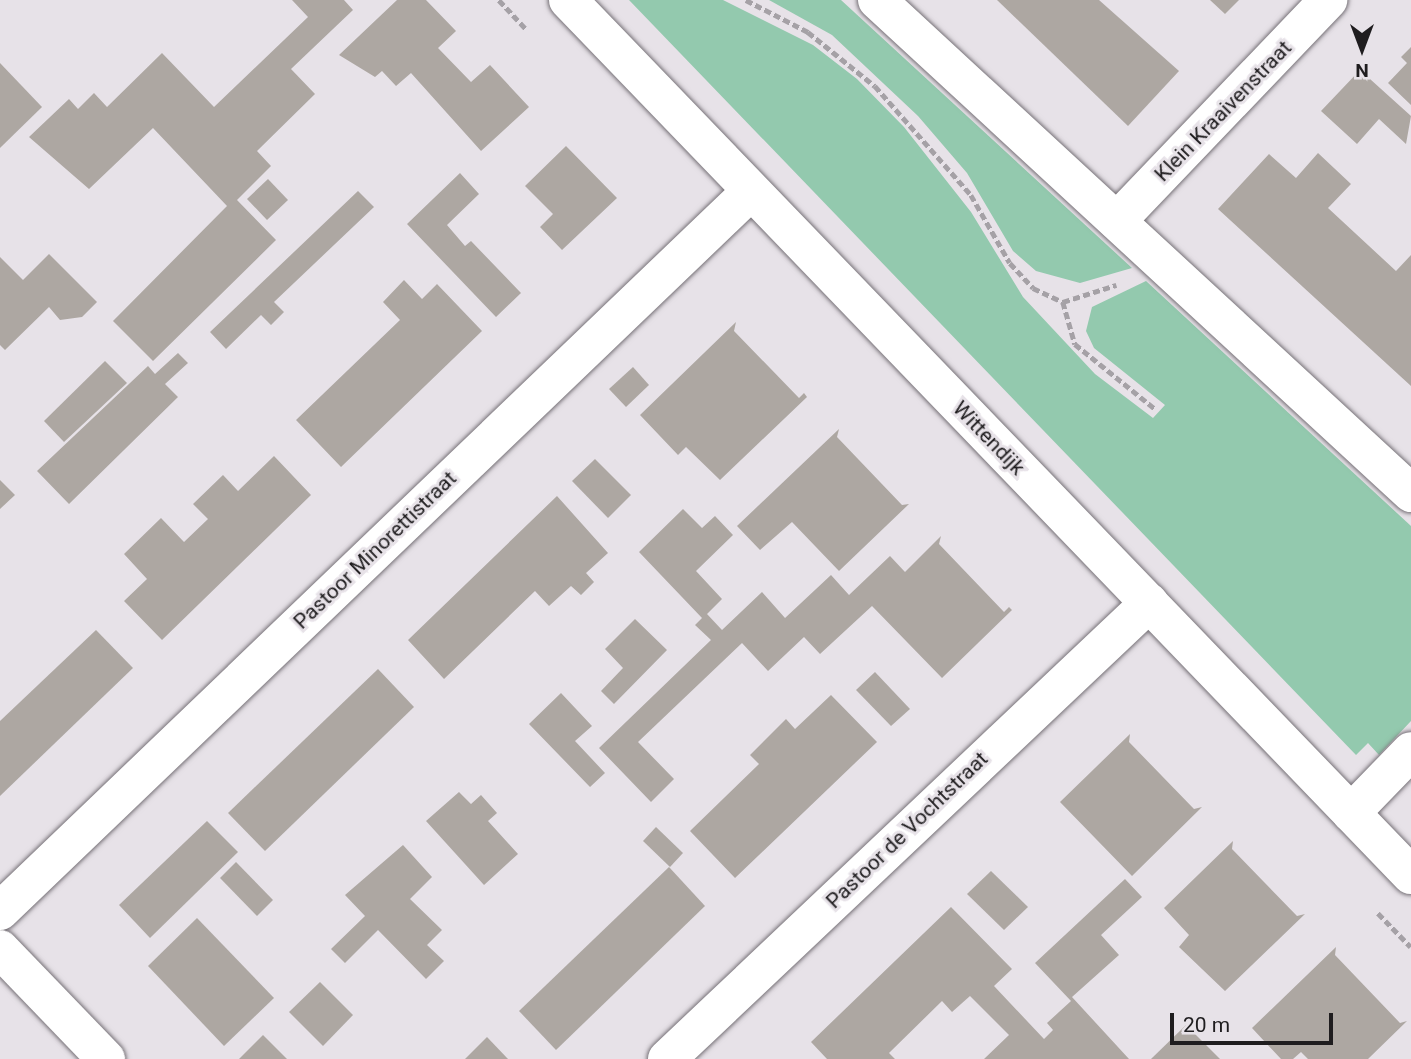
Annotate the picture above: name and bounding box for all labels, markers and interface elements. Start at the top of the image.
north arrow [1327,14,1397,84]
street label: Klein Kraaivenstraat [1149,35,1297,187]
text: N [1355,59,1369,82]
street label: Wittendijk [948,396,1030,480]
street label: Pastoor Minorettistraat [288,466,462,634]
street label: Pastoor de Vochtstraat [821,746,993,914]
scale bar [1173,1000,1336,1044]
text: 20 m [1183,1013,1230,1037]

